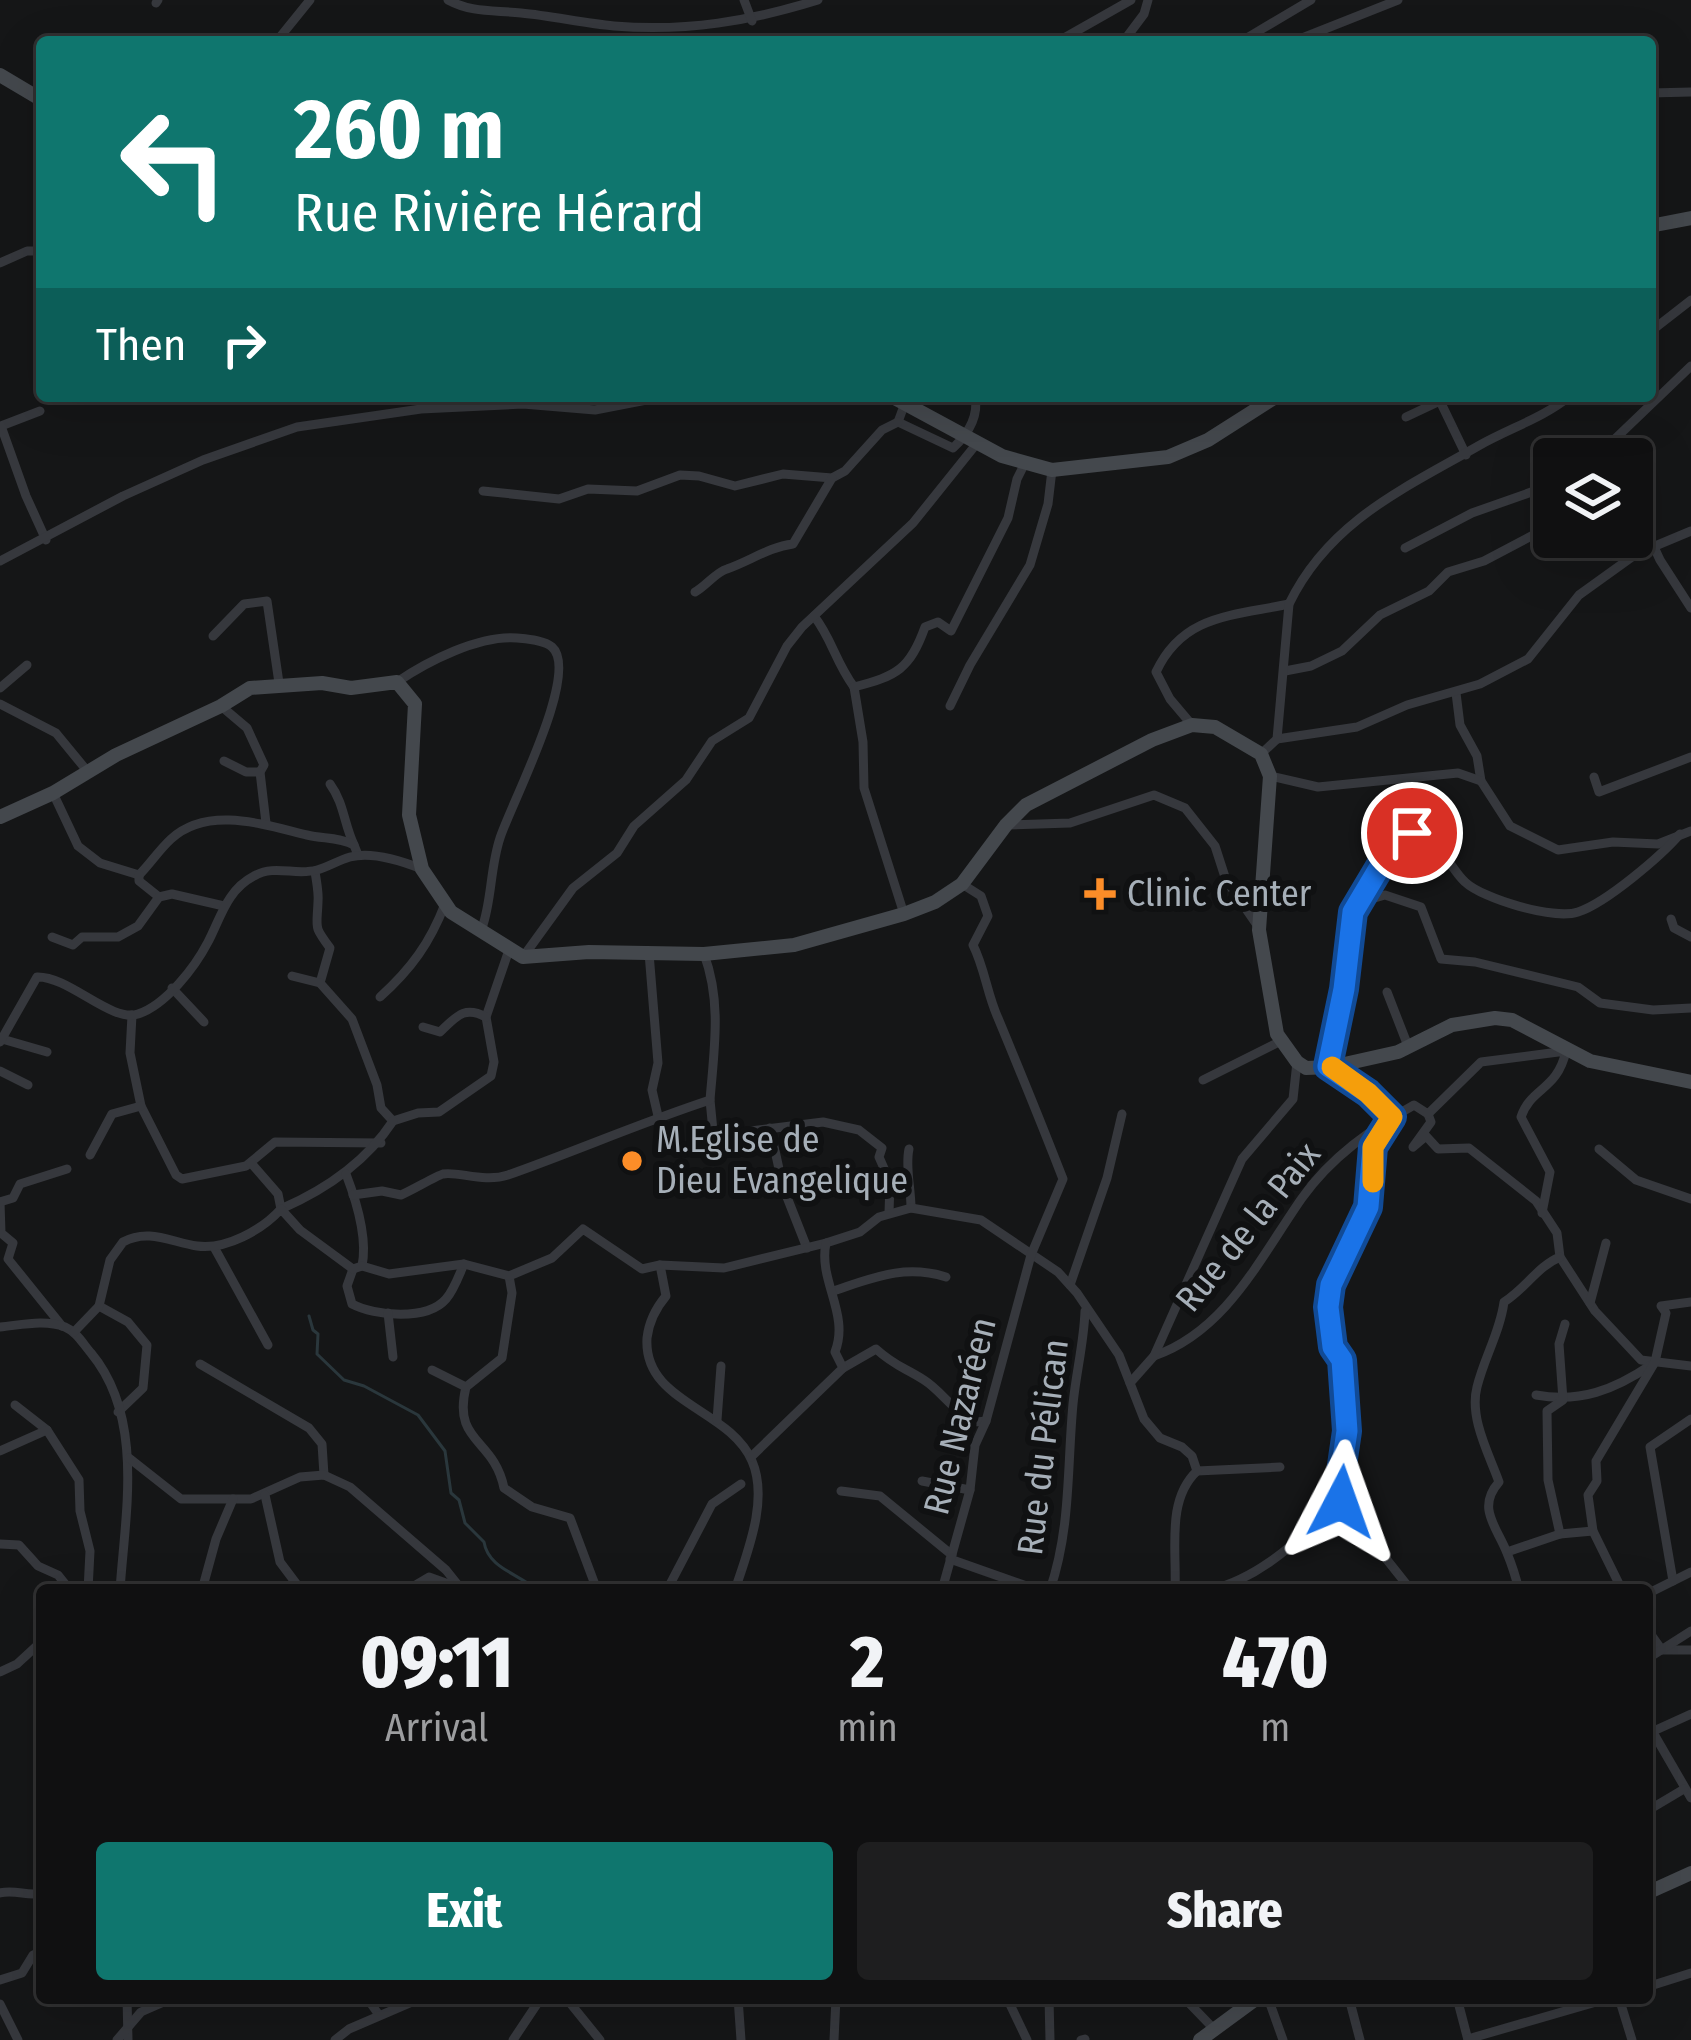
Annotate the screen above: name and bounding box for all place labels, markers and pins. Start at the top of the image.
pin [1361,782,1463,884]
place label: Clinic Center [1127,872,1312,916]
marker: Clinic Center [1084,878,1116,910]
place label: M.Eglise de Dieu Evangelique [656,1118,908,1203]
marker: M.Eglise de Dieu Evangelique [619,1148,645,1174]

